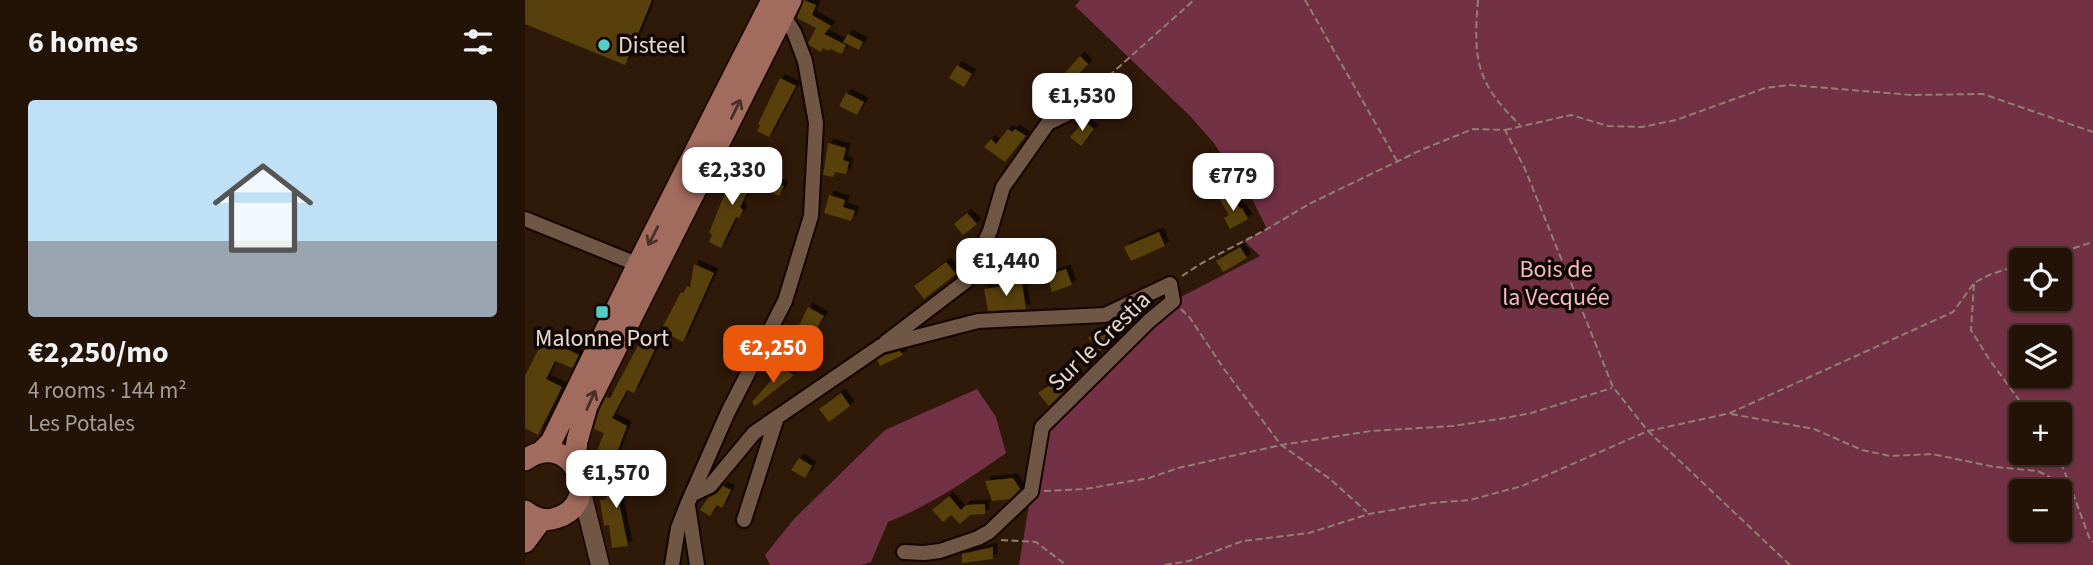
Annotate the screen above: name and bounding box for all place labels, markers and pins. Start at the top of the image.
place label: Disteel [618,28,686,63]
marker: Disteel [596,37,612,53]
pin: €1,530 [1025,74,1139,133]
pin: €2,330 [675,148,789,207]
pin: €779 [1192,154,1274,213]
pin: €1,440 [949,238,1063,298]
marker: Malonne Port [594,304,610,320]
place label: Malonne Port [535,321,669,356]
pin: €2,250 [716,326,830,385]
pin: €1,570 [559,450,673,510]

